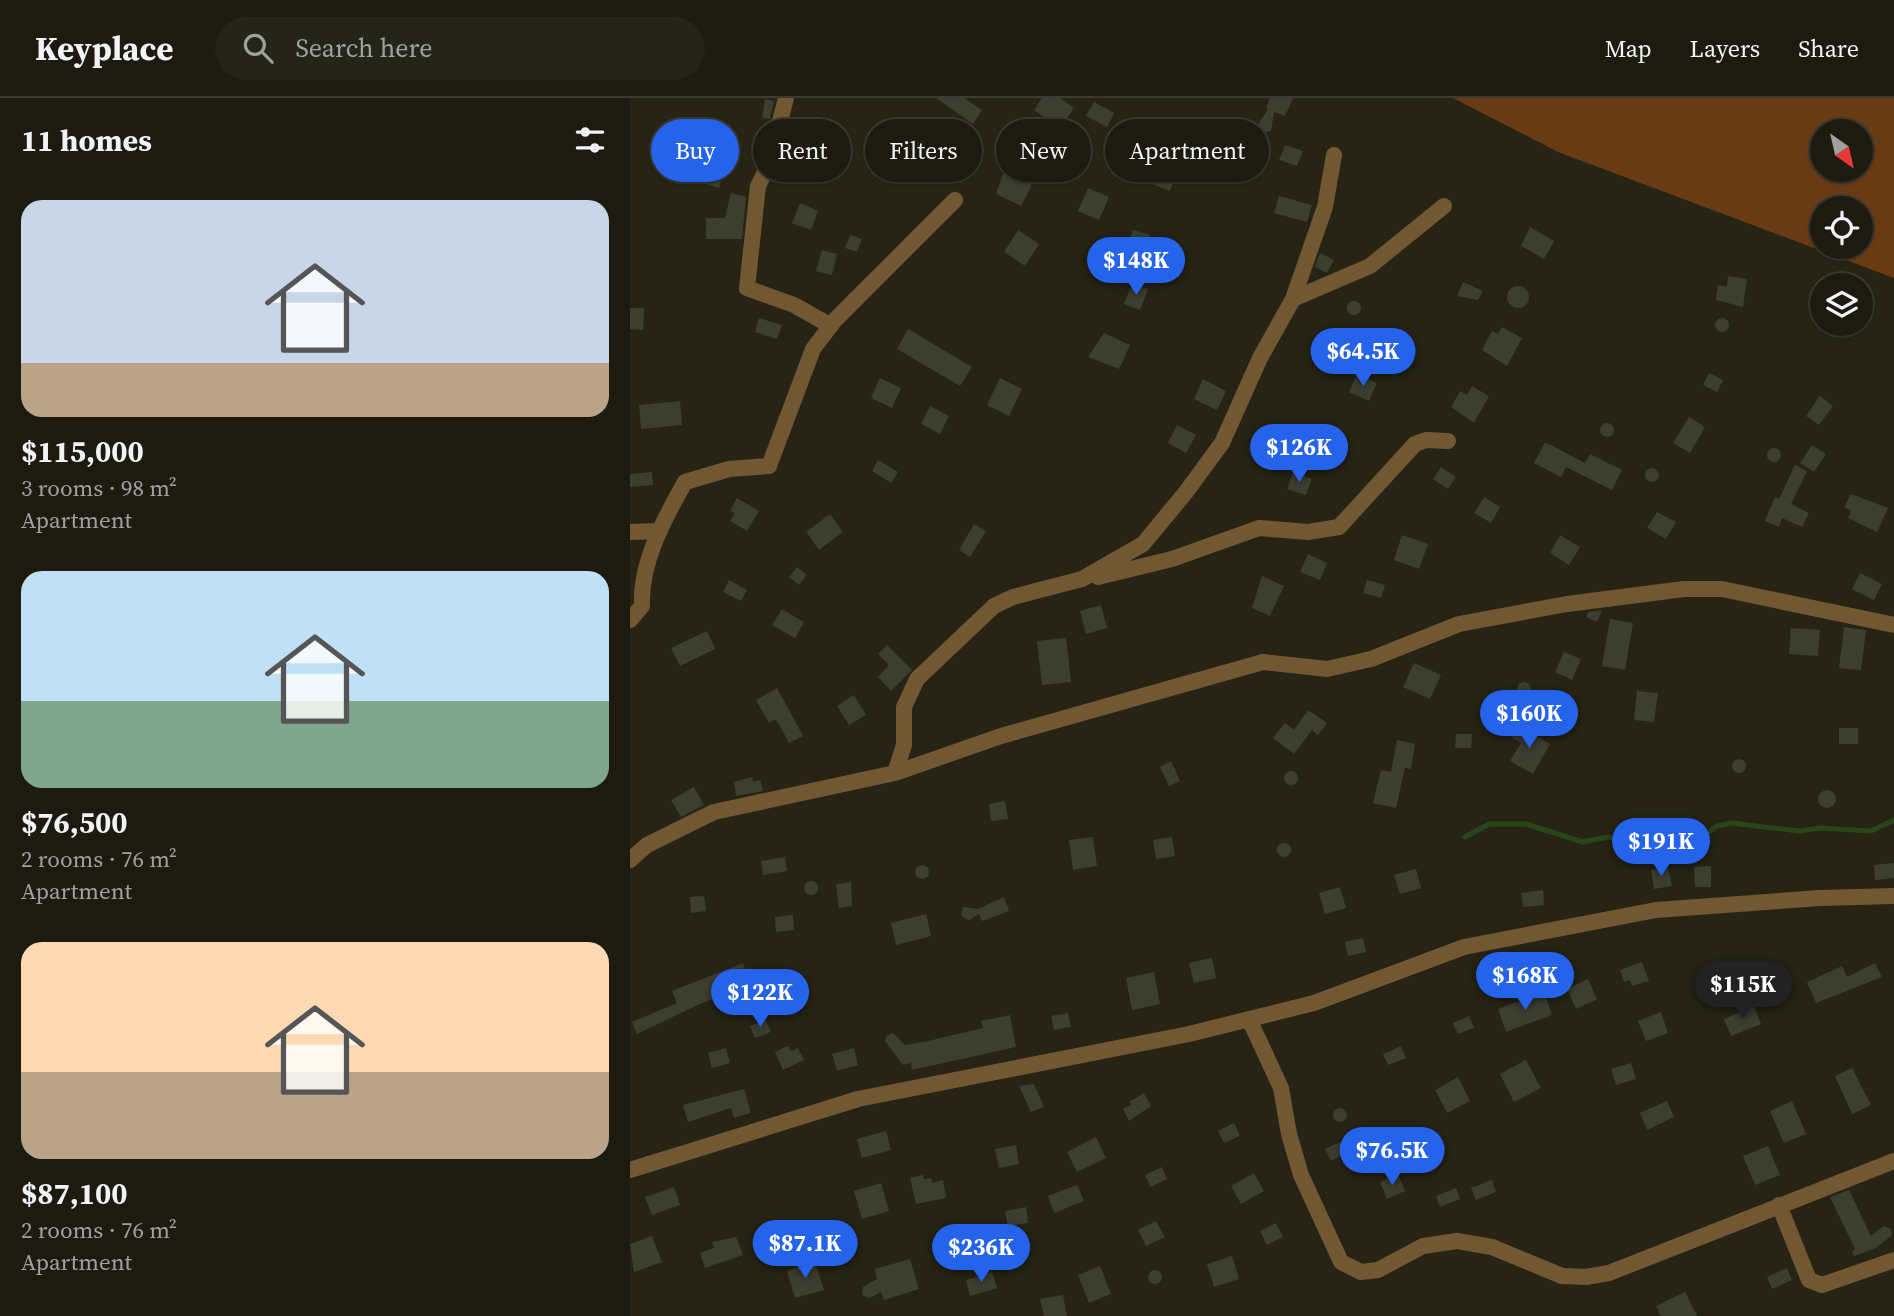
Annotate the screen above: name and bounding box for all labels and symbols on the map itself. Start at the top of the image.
north arrow [1810,119,1872,182]
pin: $148K [1087,238,1185,297]
pin: $64.5K [1306,328,1420,388]
pin: $126K [1250,424,1348,484]
pin: $160K [1480,690,1578,750]
pin: $191K [1612,818,1710,878]
pin: $168K [1476,953,1574,1012]
pin: $115K [1694,962,1792,1021]
pin: $122K [711,970,809,1029]
pin: $76.5K [1335,1128,1449,1187]
pin: $87.1K [748,1220,862,1280]
pin: $236K [932,1224,1030,1284]

